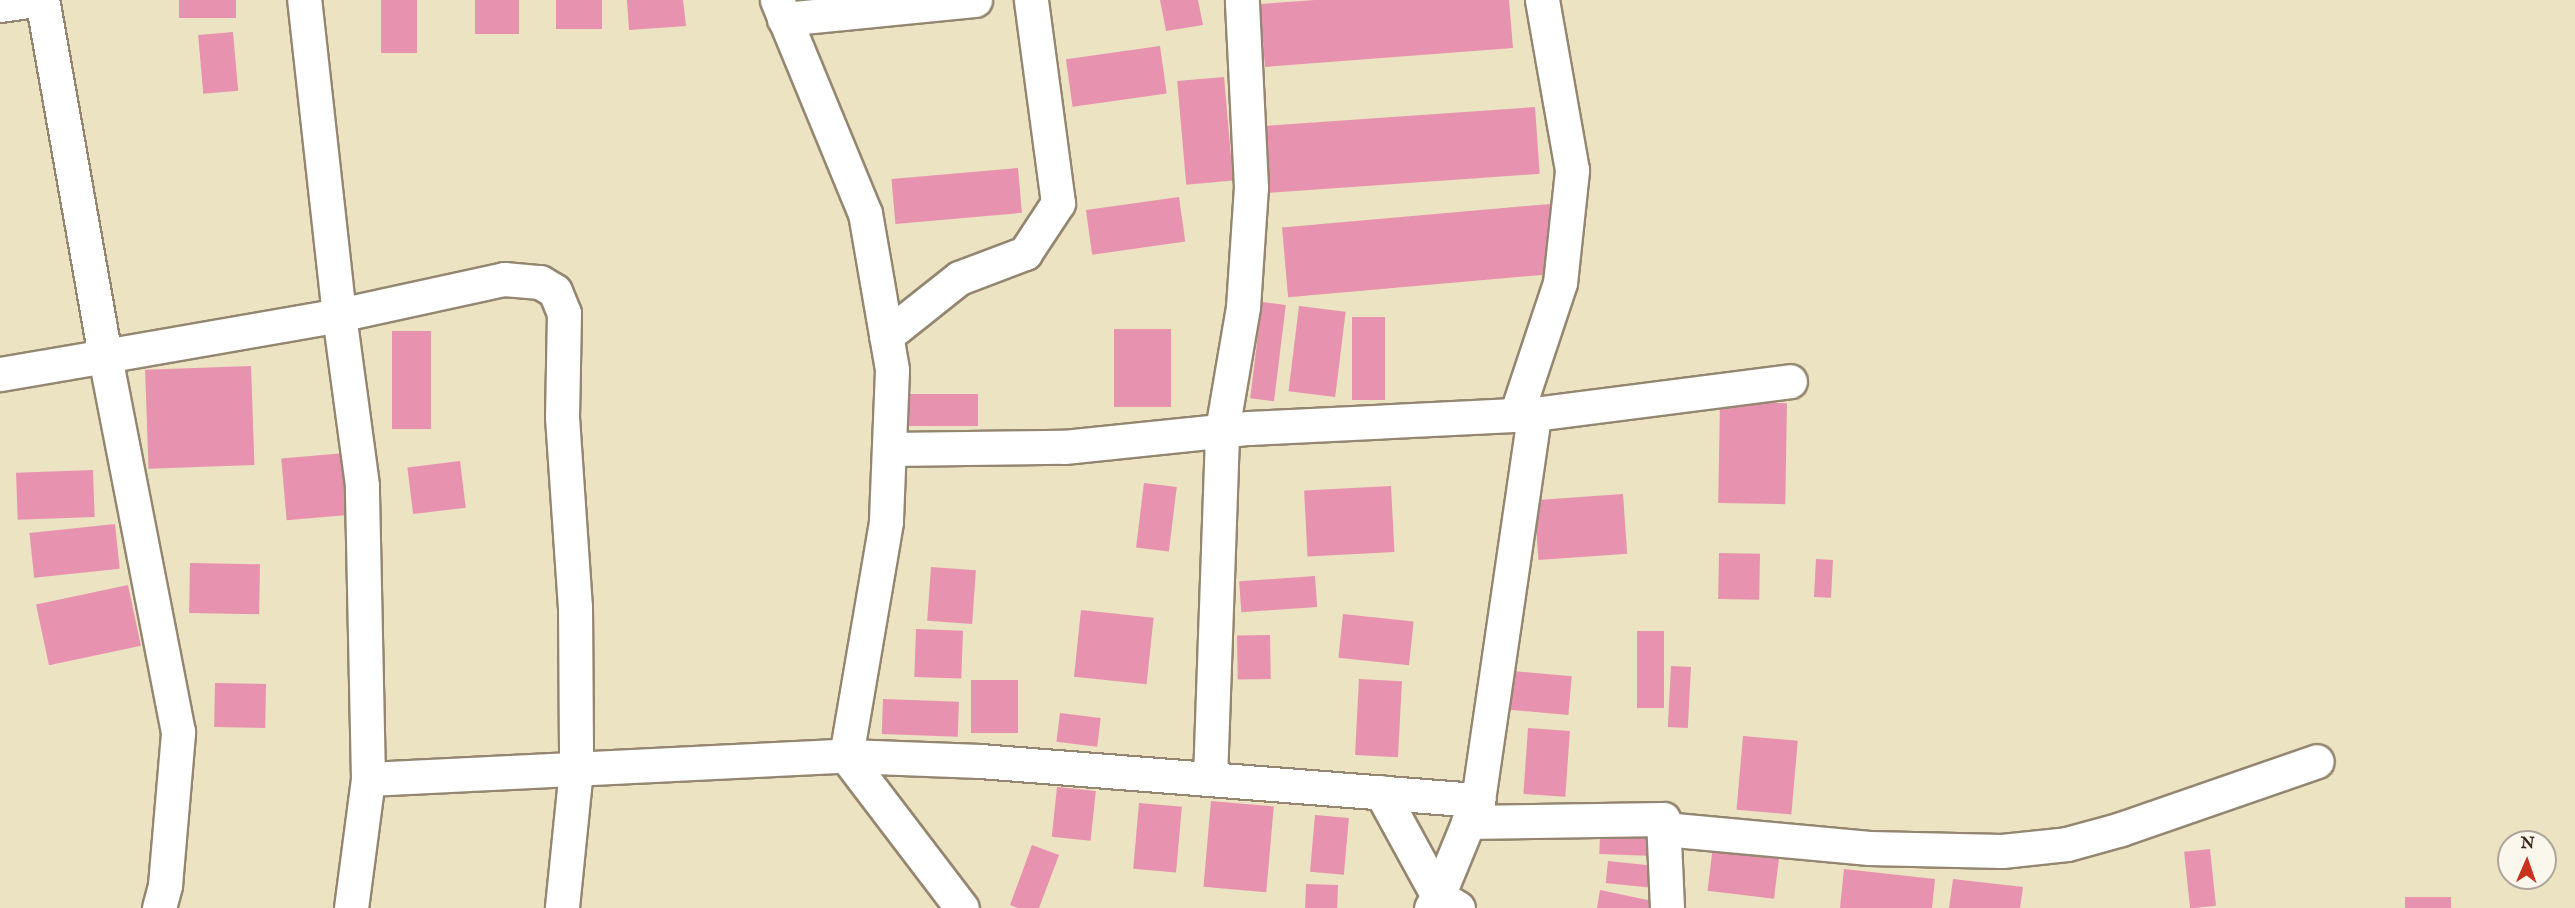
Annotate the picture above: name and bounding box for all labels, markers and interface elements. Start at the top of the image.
north arrow [2497,830,2557,890]
text: N [2520,834,2535,854]

